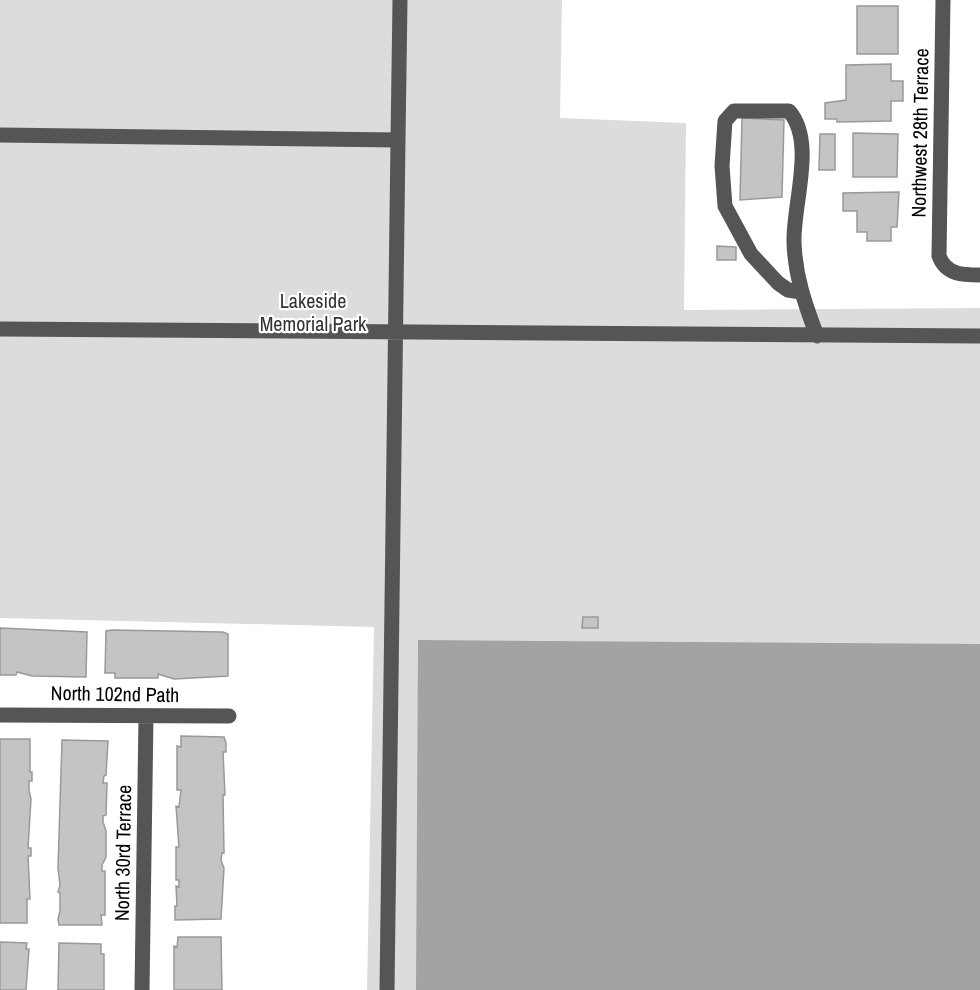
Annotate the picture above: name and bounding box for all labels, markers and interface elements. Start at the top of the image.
street label: Northwest 28th Terrace [905,48,934,218]
park label: Lakeside Memorial Park [260,287,367,337]
street label: North 102nd Path [51,679,180,708]
street label: North 30rd Terrace [108,785,137,921]

